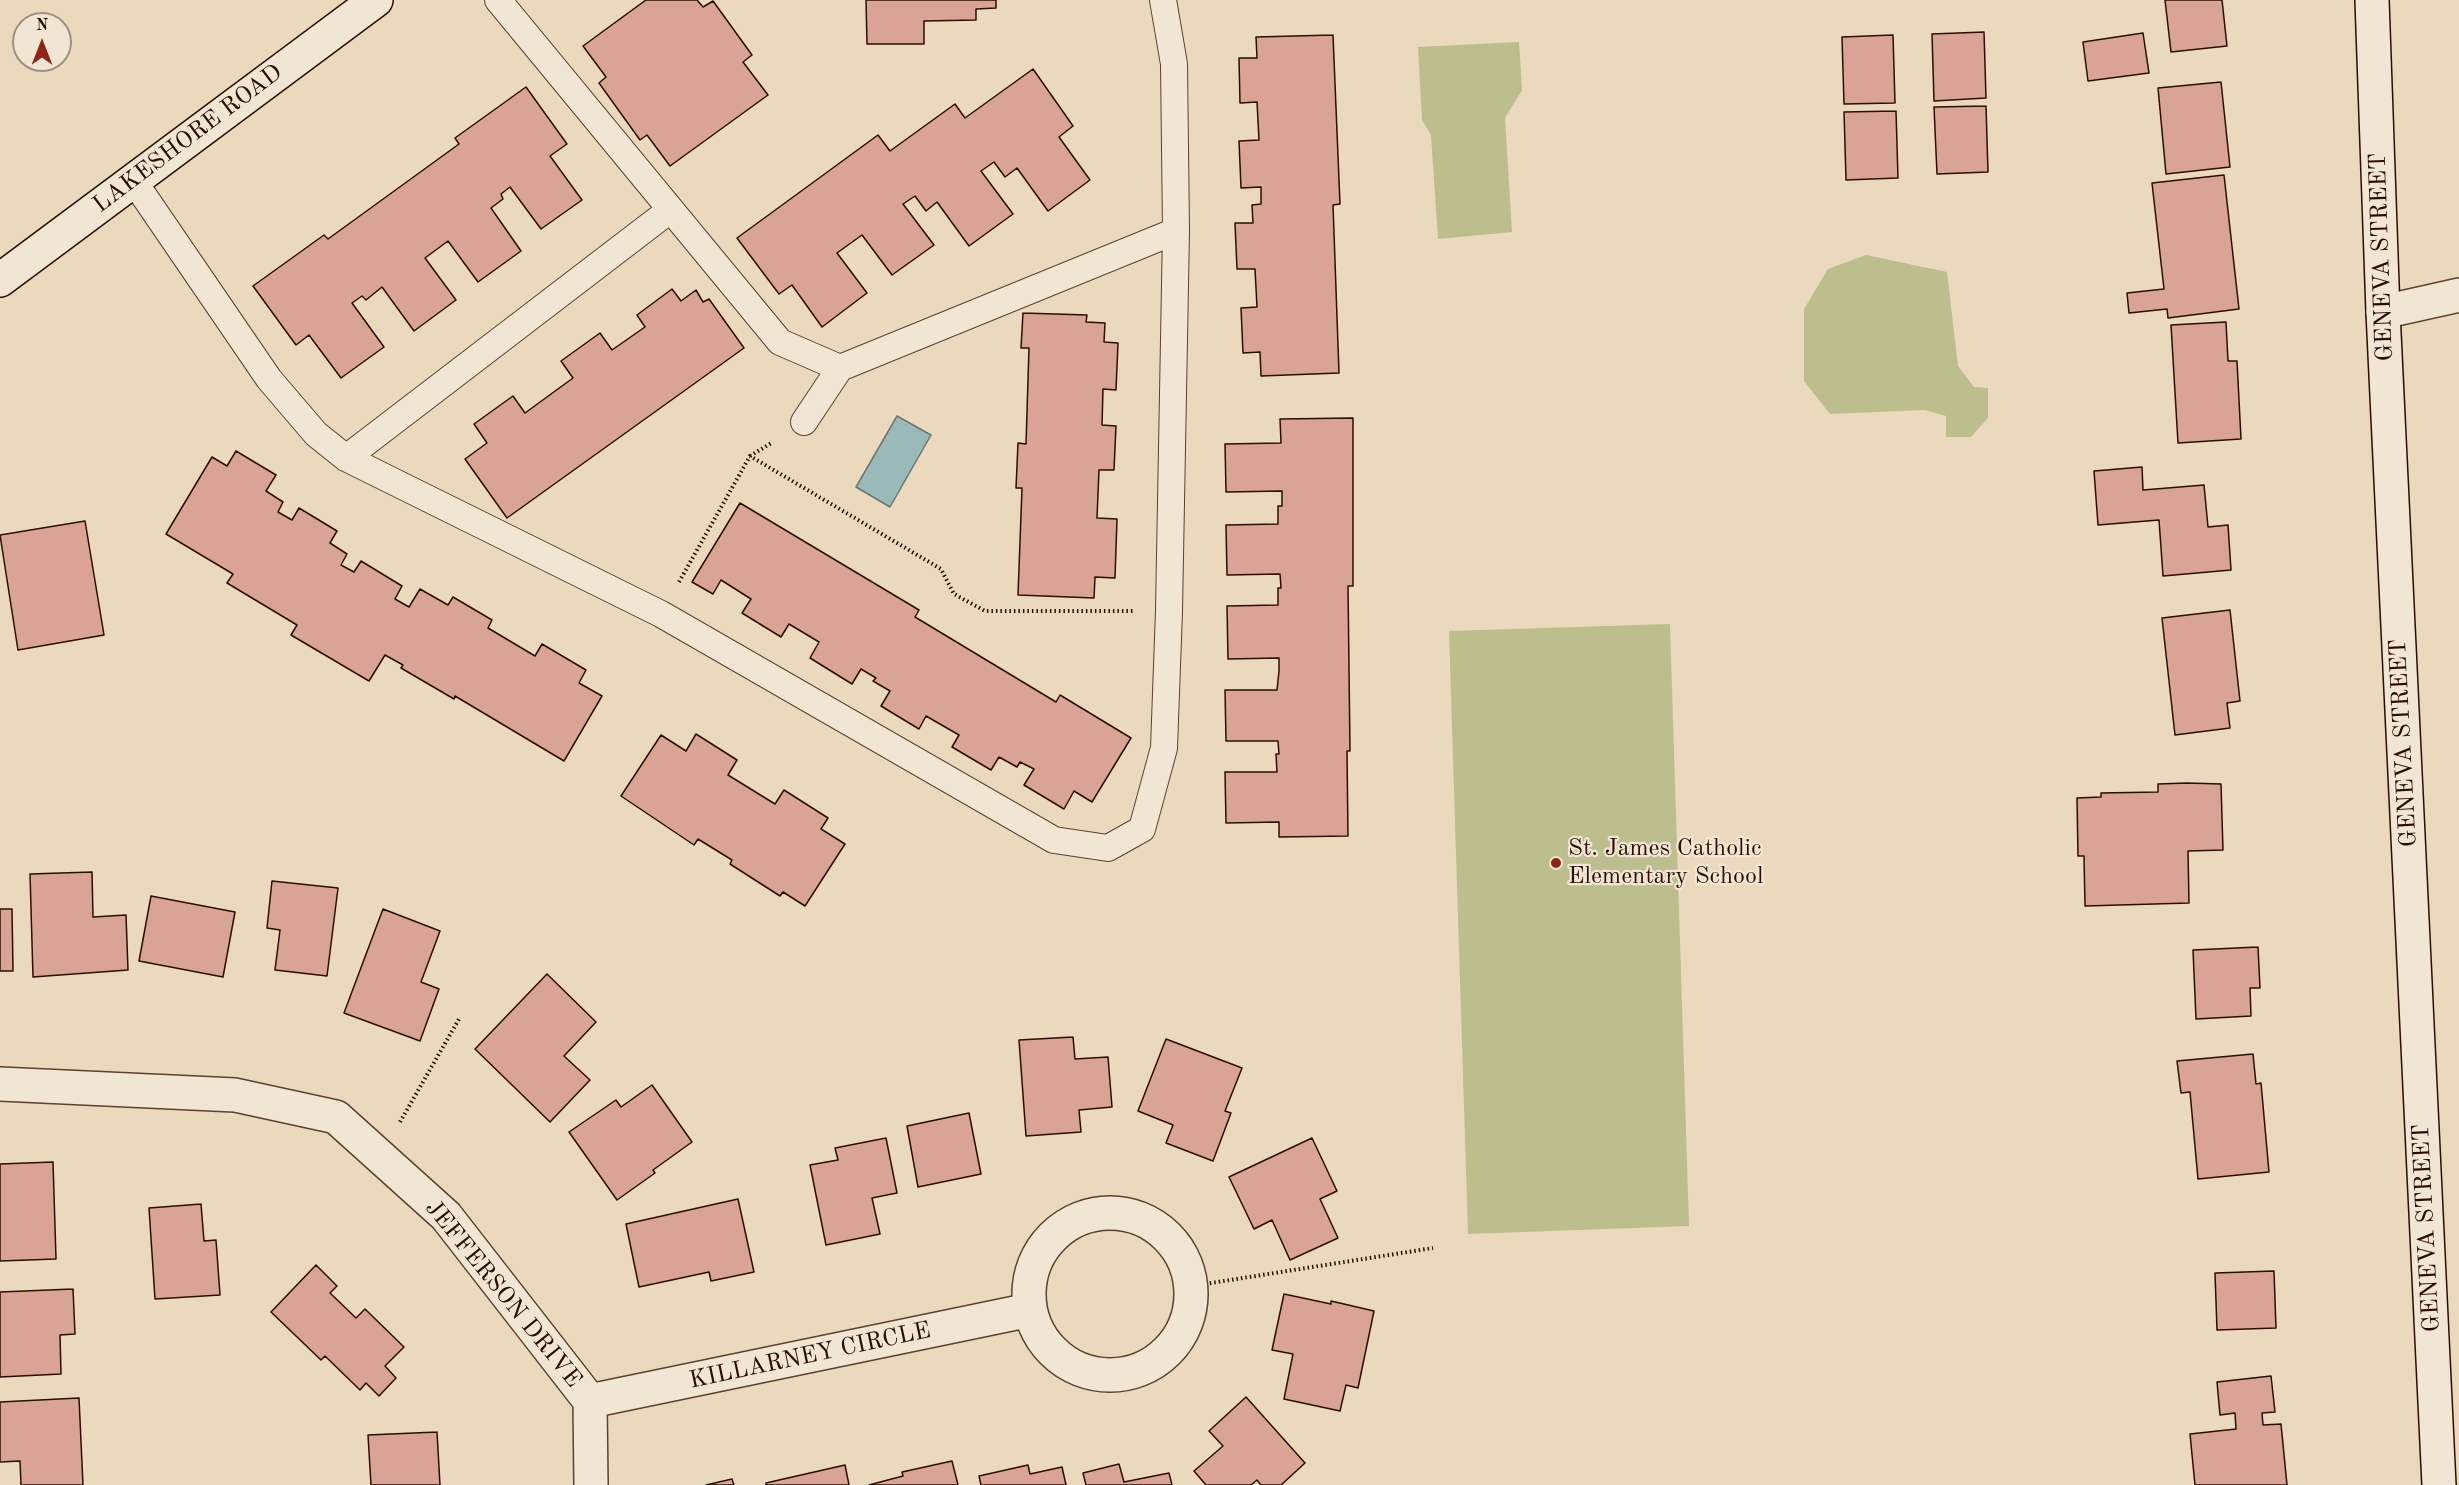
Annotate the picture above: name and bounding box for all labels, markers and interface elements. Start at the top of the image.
north arrow [12,12,72,72]
text: N [36,18,48,34]
street label: LAKESHORE ROAD [88,58,288,220]
street label: GENEVA STREET [2364,152,2400,362]
street label: GENEVA STREET [2384,638,2424,848]
place label: St. James Catholic Elementary School [1568,835,1763,891]
marker: St. James Catholic Elementary School [1549,856,1563,870]
street label: GENEVA STREET [2407,1123,2447,1333]
street label: JEFFERSON DRIVE [418,1194,588,1394]
street label: KILLARNEY CIRCLE [687,1316,933,1396]

